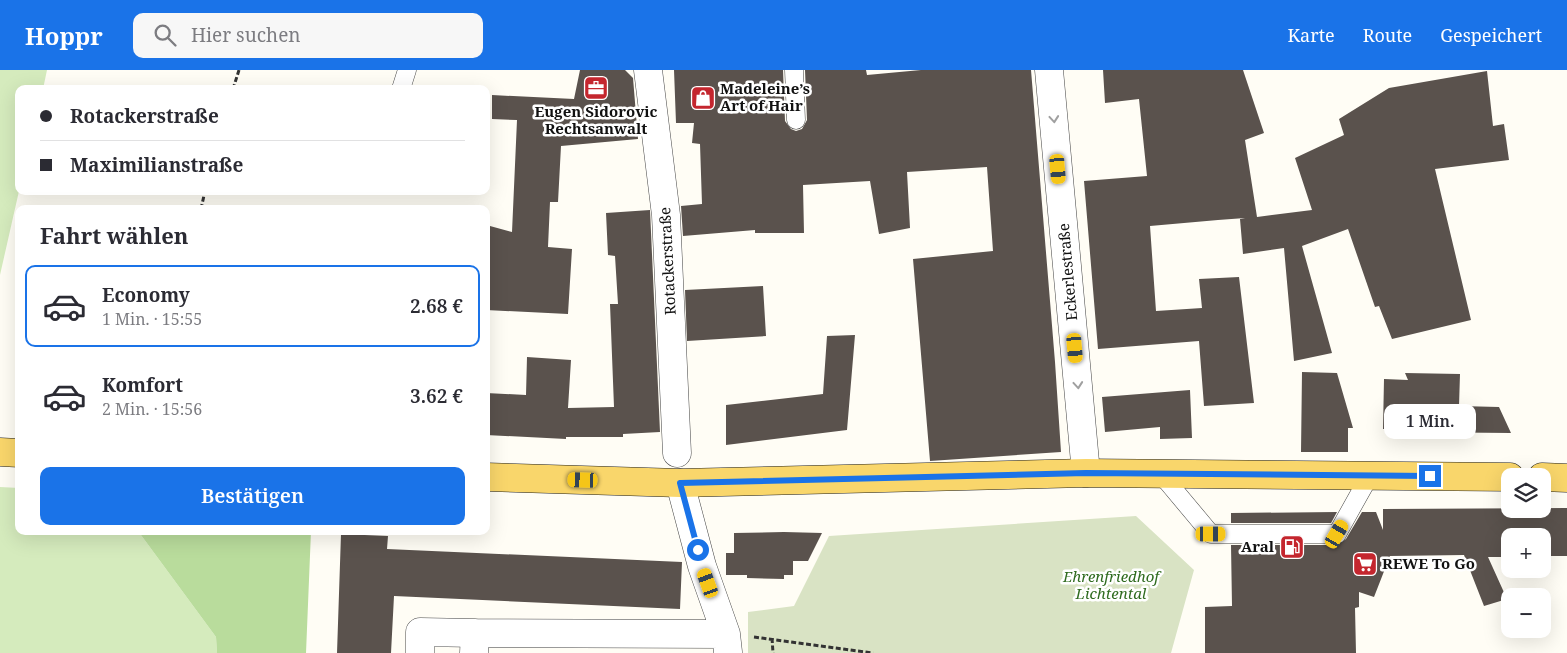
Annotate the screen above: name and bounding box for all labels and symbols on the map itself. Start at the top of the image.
office icon: Eugen Sidorovic Rechtsanwalt [583,75,609,101]
place label: Madeleine’s Art of Hair [720,78,810,115]
shop icon: Madeleine’s Art of Hair [690,85,716,111]
place label: Eugen Sidorovic Rechtsanwalt [535,101,658,138]
one-way arrow [1048,115,1059,123]
car [1049,153,1066,185]
street label: Rotackerstraße [654,207,680,316]
street label: Eckerlestraße [1053,222,1081,322]
car [1066,332,1083,364]
one-way arrow [1072,381,1083,389]
callout: 1 Min. [1384,404,1476,438]
route end [1419,465,1441,487]
car [567,472,598,488]
car [1323,517,1350,551]
car [1196,527,1226,542]
fuel station icon: Aral [1279,534,1305,560]
place label: Aral [1241,536,1275,556]
route start [687,539,709,561]
supermarket icon: REWE To Go [1352,551,1378,577]
place label: REWE To Go [1382,553,1475,573]
car [695,566,720,600]
park label: Ehrenfriedhof Lichtental [1062,566,1162,603]

